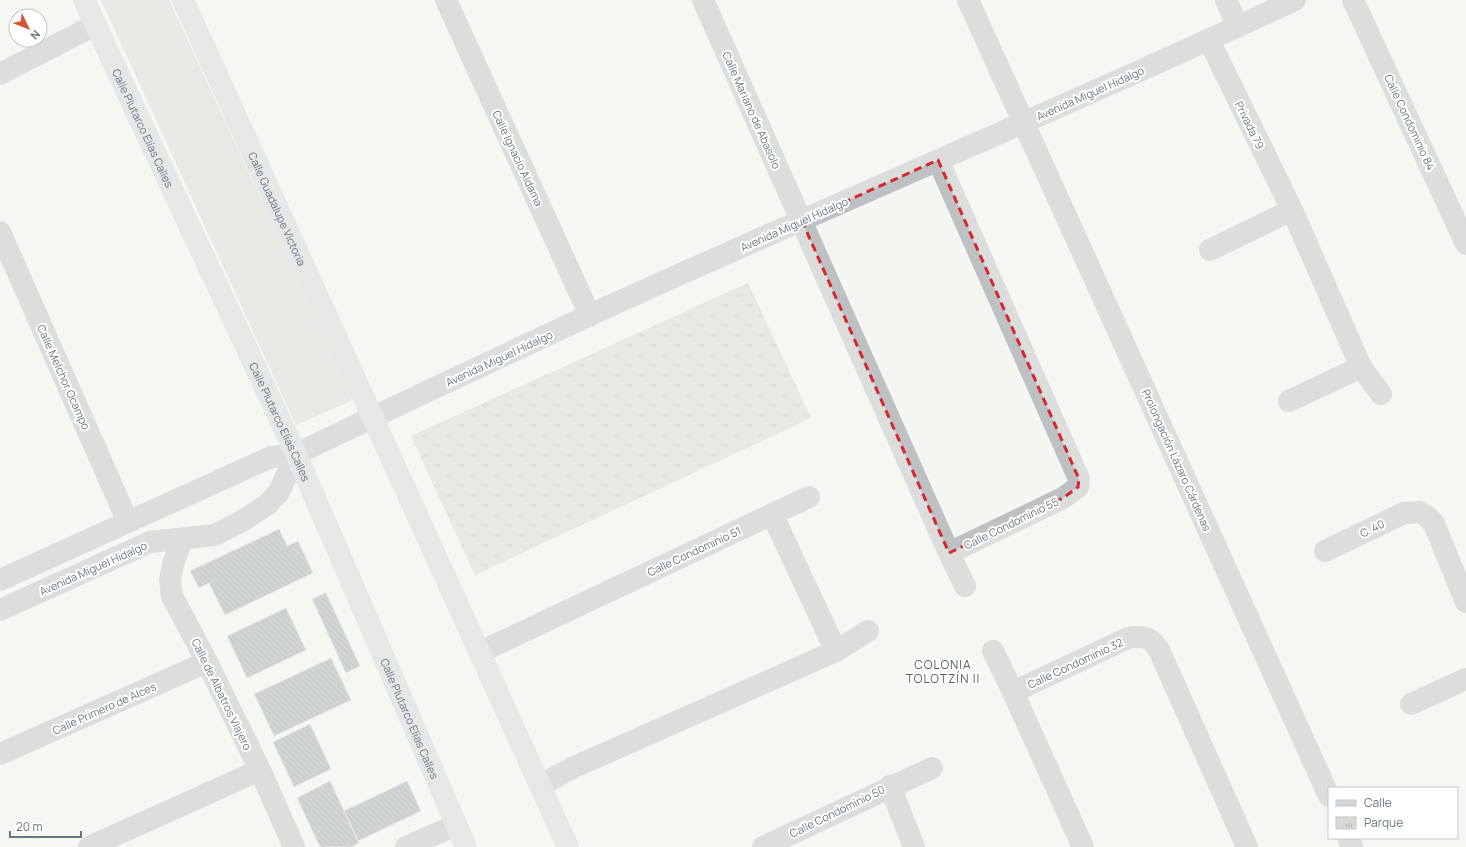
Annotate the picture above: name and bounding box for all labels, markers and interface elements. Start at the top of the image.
north arrow [8,8,48,48]
text: N [27,27,44,43]
street label: Calle Mariano de Abasolo [719,49,785,172]
street label: Avenida Miguel Hidalgo [1034,62,1147,124]
street label: Calle Plutarco Elías Calles [109,66,178,190]
street label: Calle Condominio 84 [1381,72,1439,172]
street label: Privada 79 [1232,98,1268,152]
street label: Calle Ignacio Aldama [489,108,547,208]
street label: Calle Guadalupe Victoria [245,149,310,268]
street label: Avenida Miguel Hidalgo [738,193,851,255]
street label: Calle Melchor Ocampo [34,322,94,432]
street label: Avenida Miguel Hidalgo [443,326,555,389]
street label: Calle Plutarco Elías Calles [247,359,314,484]
street label: Prolongación Lázaro Cárdenas [1139,387,1215,534]
street label: Calle Condominio 55 [961,493,1061,553]
street label: C. 40 [1357,516,1387,540]
street label: Calle Condominio 51 [645,523,743,579]
street label: Avenida Miguel Hidalgo [37,537,150,599]
street label: Calle Condominio 32 [1025,634,1125,692]
street label: Calle de Albatros Viajero [188,636,256,753]
street label: Calle Plutarco Elías Calles [378,656,443,781]
district label: COLONIA TOLOTZÍN II [906,656,980,687]
street label: Calle Primero de Alces [50,678,158,738]
street label: Calle Condominio 50 [787,781,887,841]
legend [1328,787,1458,839]
text: Calle [1364,794,1392,811]
scale bar [10,813,81,839]
text: Parque [1364,814,1403,831]
text: 20 m [16,818,43,835]

